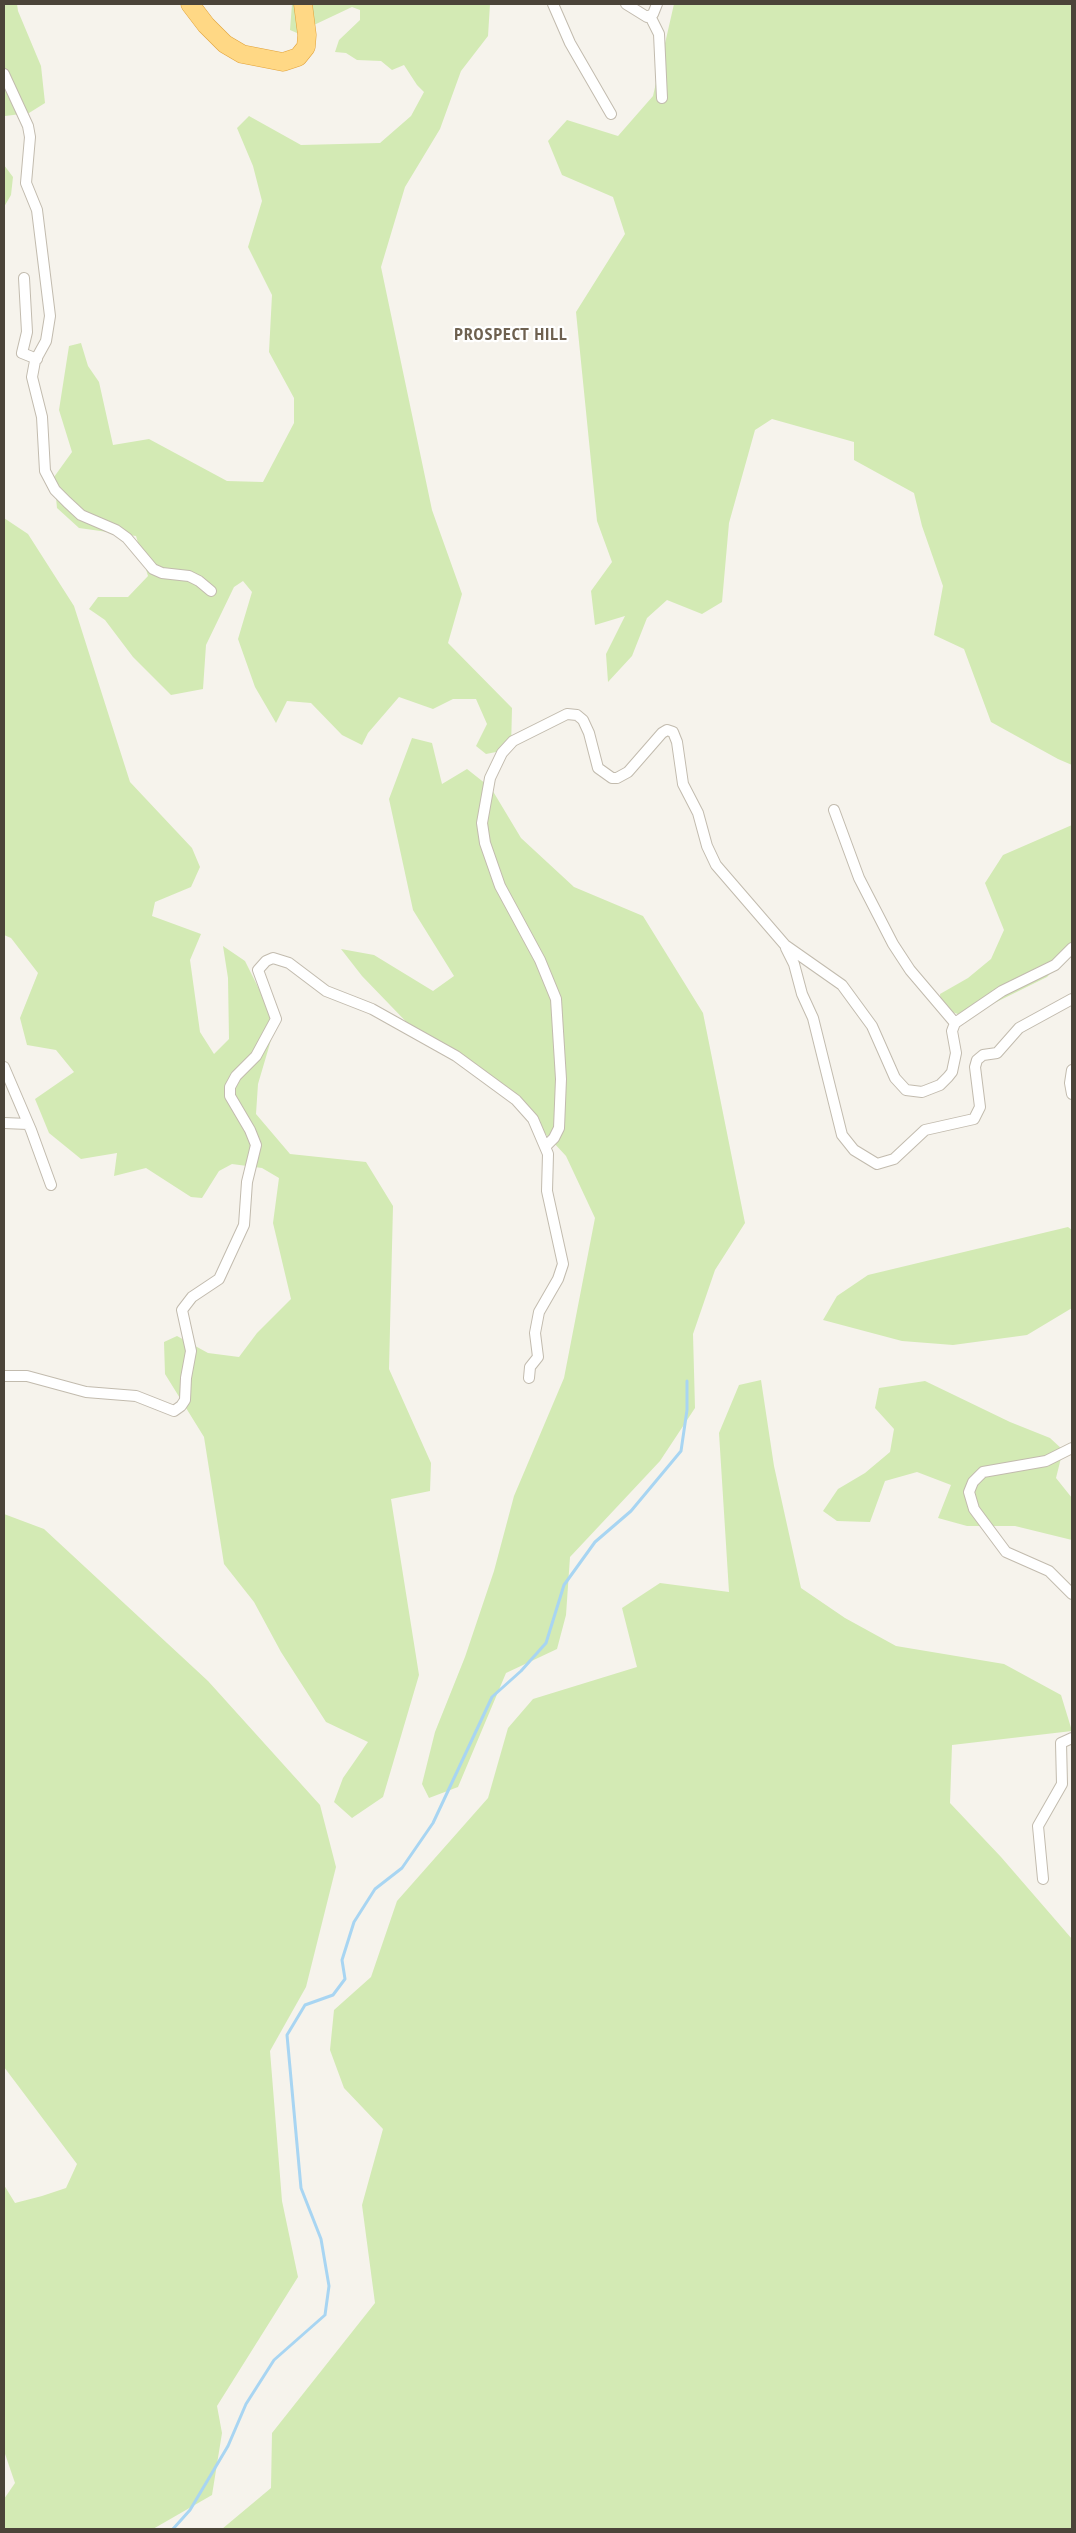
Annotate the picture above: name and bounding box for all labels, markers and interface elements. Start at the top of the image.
district label: PROSPECT HILL [453,324,569,346]

